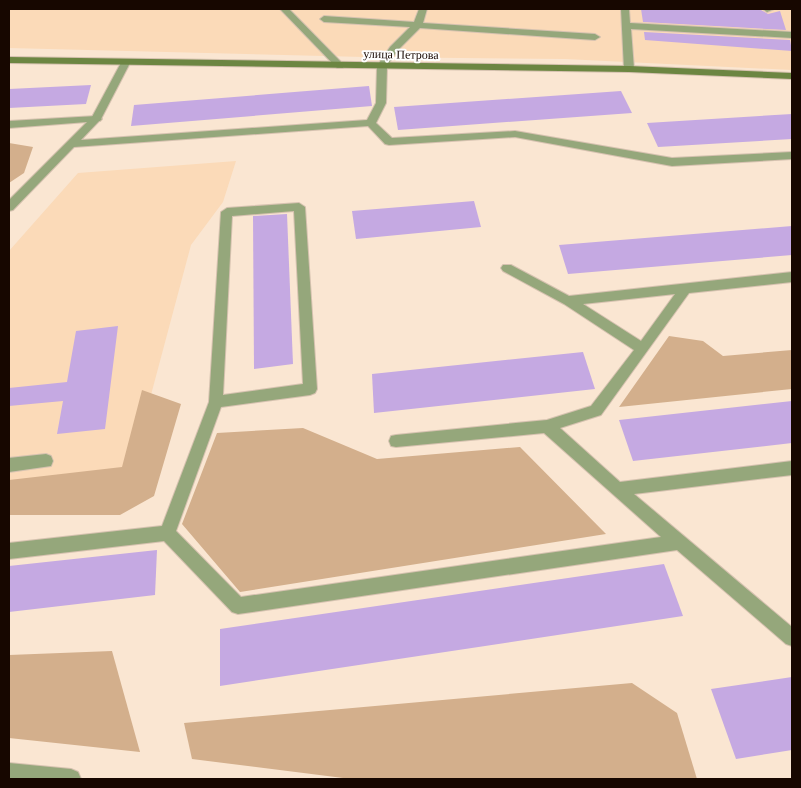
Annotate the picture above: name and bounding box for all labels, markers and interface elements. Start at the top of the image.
street label: улица Петрова [363,46,439,62]

